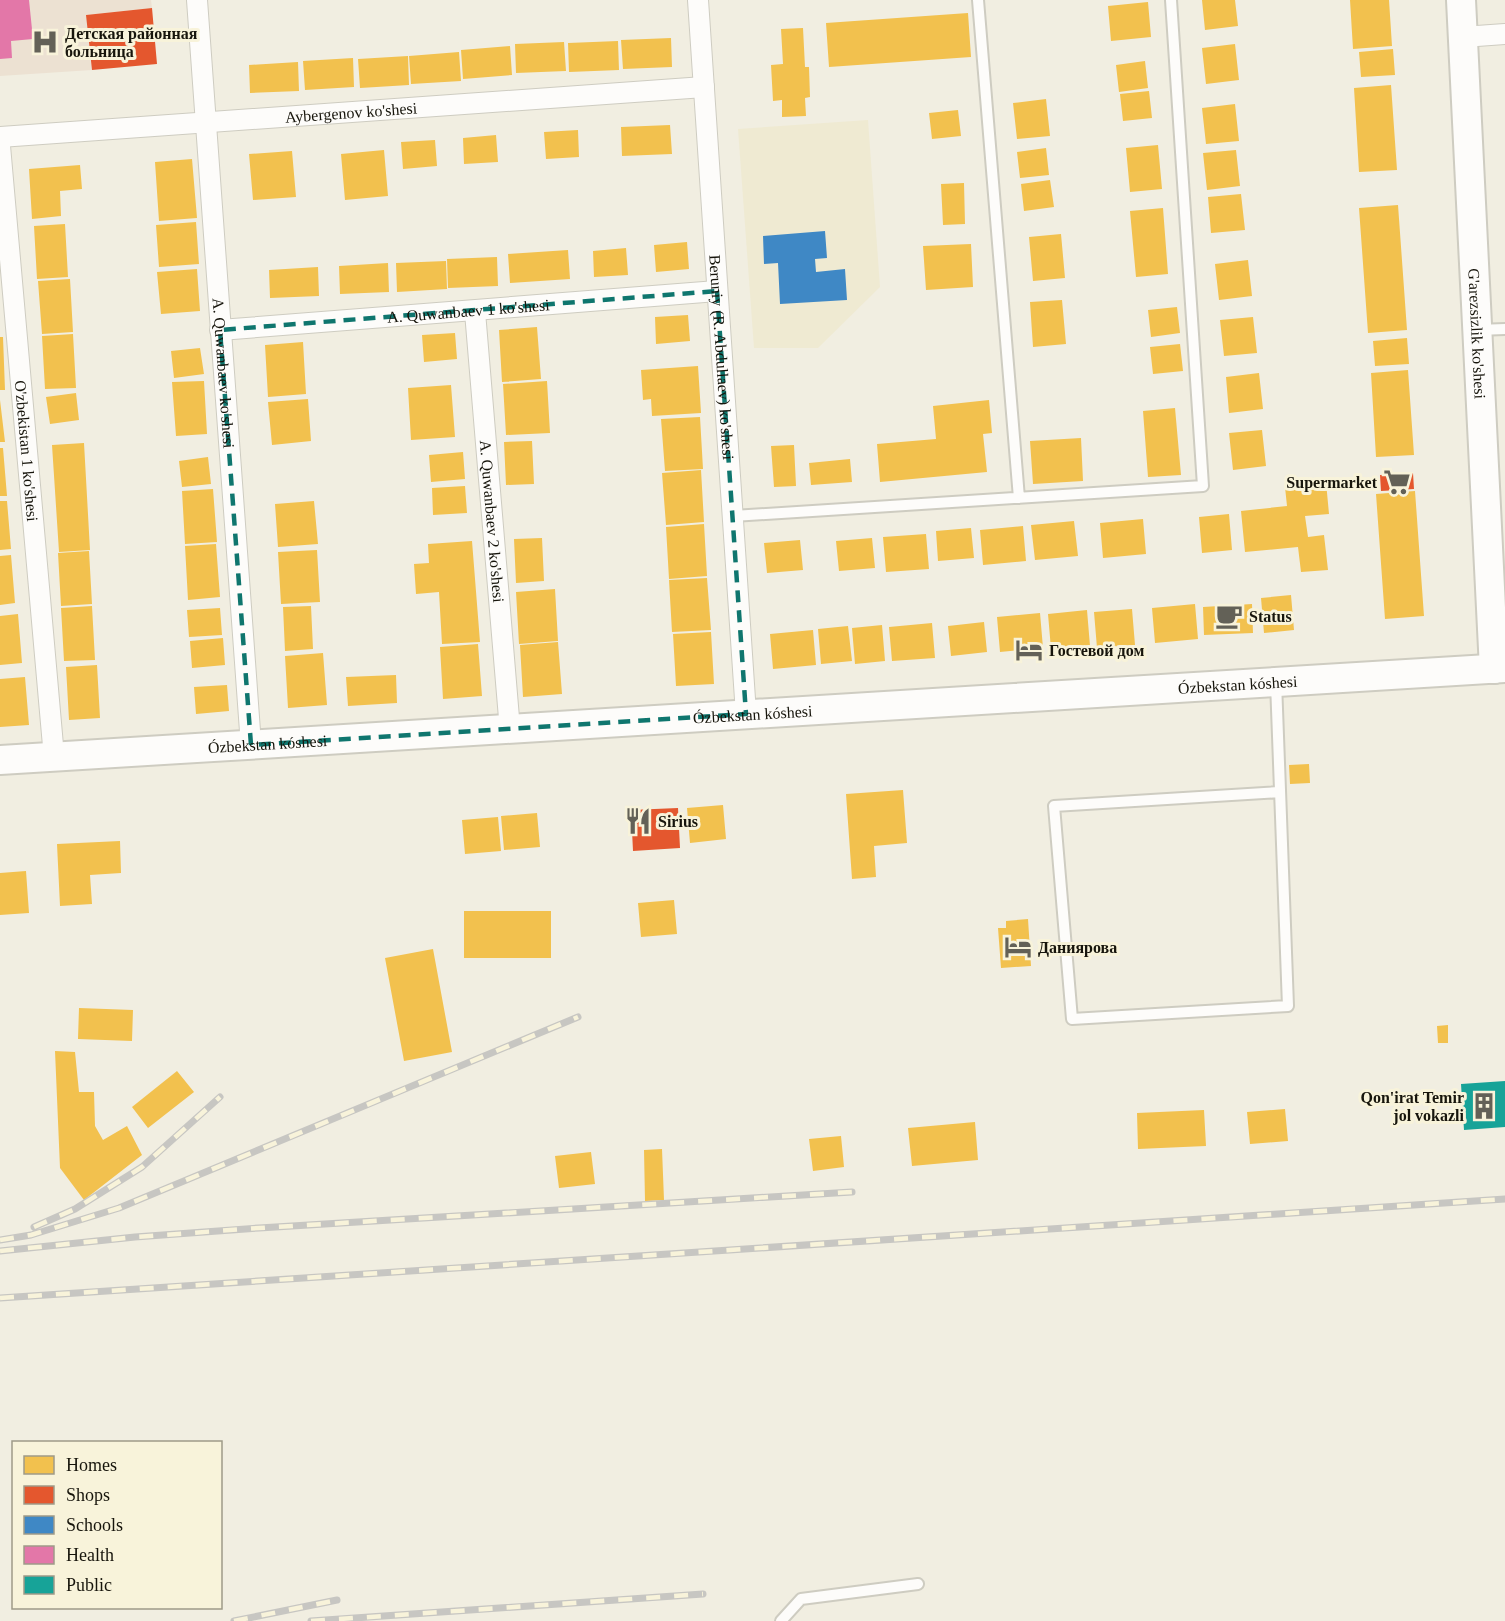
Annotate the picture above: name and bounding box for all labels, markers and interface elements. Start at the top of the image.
place label: Детская районная больница [65,25,198,60]
hospital icon: Детская районная больница [30,27,60,57]
street label: Aybergenov ko'shesi [285,99,418,126]
street label: Beruniy (R. Abdullaev) ko'shesi [707,254,737,461]
street label: G'arezsizlik ko'shesi [1466,268,1489,400]
street label: A. Quwanbaev 1 ko'shesi [386,296,551,325]
street label: A. Quwanbaev ko'shesi [210,297,238,449]
street label: O'zbekistan 1 ko'shesi [12,379,42,523]
street label: A. Quwanbaev 2 ko'shesi [477,439,508,604]
supermarket icon: Supermarket [1382,467,1412,497]
place label: Supermarket [1286,474,1378,492]
cafe icon: Status [1214,601,1244,631]
place label: Status [1249,608,1292,625]
hotel icon: Гостевой дом [1014,635,1044,665]
place label: Гостевой дом [1049,642,1144,659]
street label: Ózbekstan kóshesi [1177,672,1298,696]
street label: Ózbekstan kóshesi [692,702,813,726]
street label: Ózbekstan kóshesi [207,731,328,756]
restaurant icon: Sirius [623,806,653,836]
place label: Sirius [658,813,698,830]
hotel icon: Даниярова [1003,932,1033,962]
place label: Даниярова [1038,939,1117,957]
place label: Qon'irat Temir jol vokazli [1360,1089,1465,1125]
building icon: Qon'irat Temir jol vokazli [1469,1091,1499,1121]
legend [12,1441,222,1609]
text: Homes [66,1455,117,1475]
text: Shops [66,1485,110,1505]
text: Schools [66,1515,123,1535]
text: Health [66,1545,114,1565]
text: Public [66,1575,112,1595]

